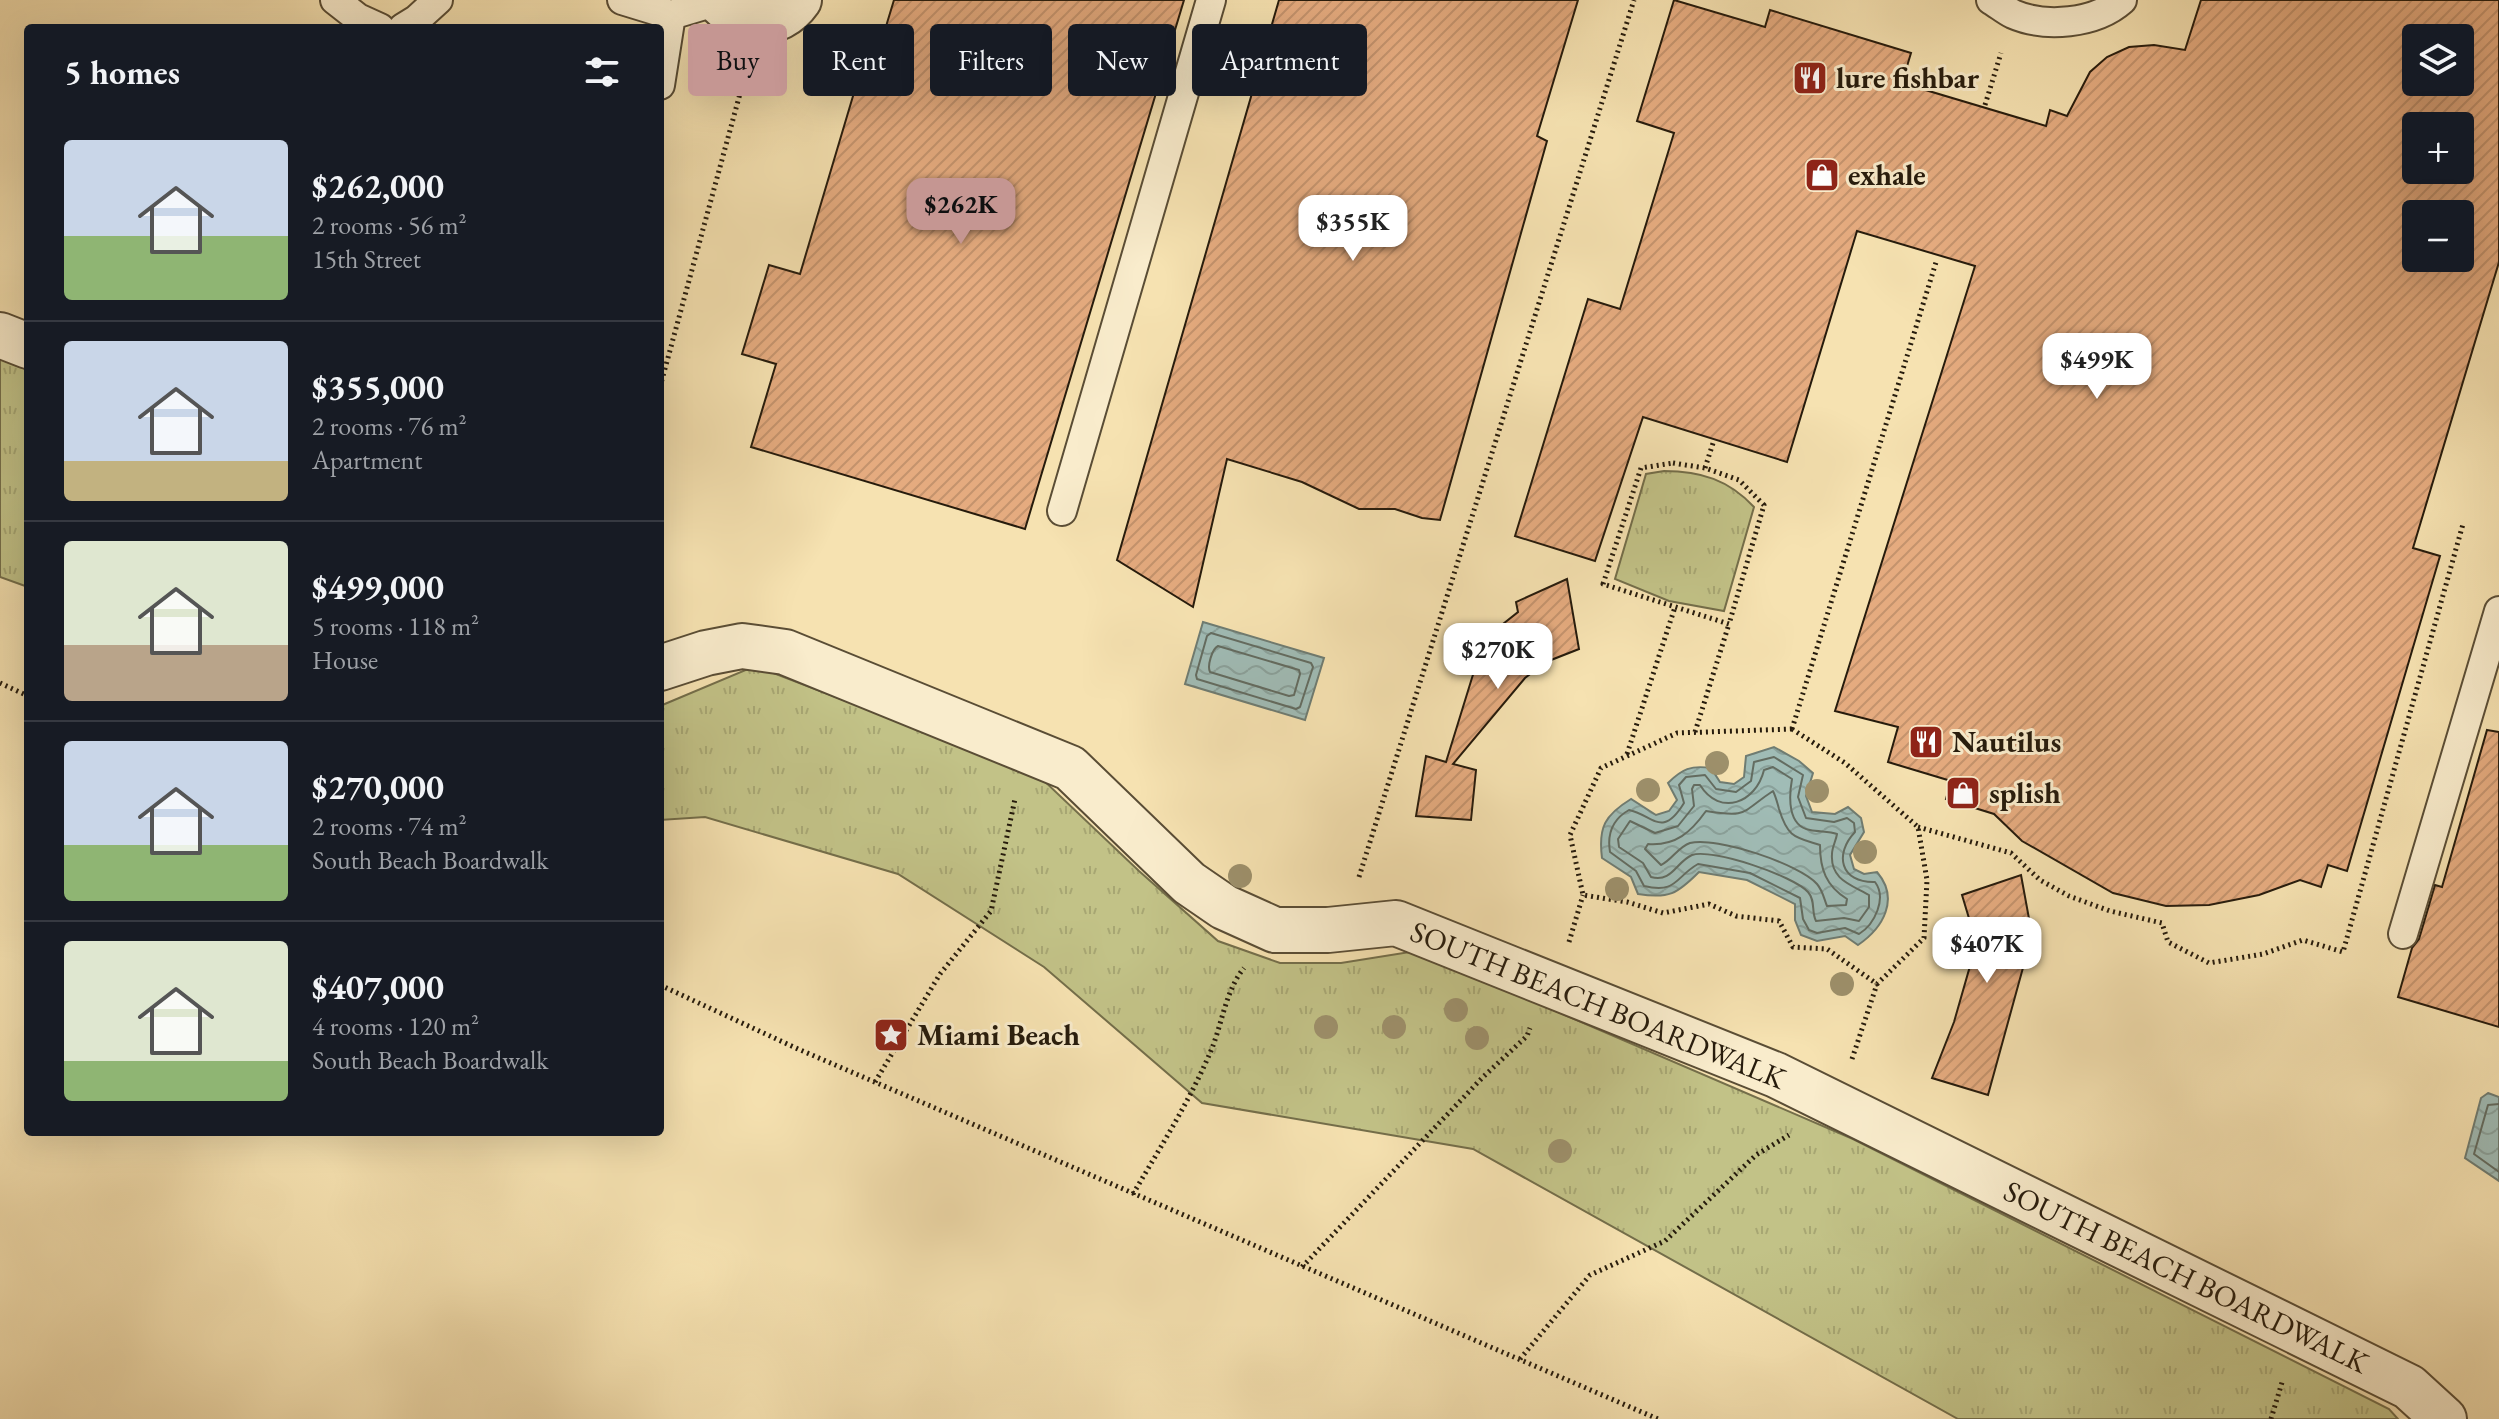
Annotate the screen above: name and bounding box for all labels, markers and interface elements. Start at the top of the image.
chip: Buy [688,24,787,96]
chip: Rent [803,24,914,96]
chip: Filters [930,24,1052,96]
chip: New [1068,24,1176,96]
chip: Apartment [1192,24,1367,96]
map controls [2402,24,2474,272]
button: layers [2402,24,2474,96]
text: 5 homes [64,50,180,94]
icon: filters [580,50,624,94]
place label: lure fishbar [1836,58,1980,97]
restaurant icon: lure fishbar [1791,59,1829,97]
button: + [2402,112,2474,184]
place label: exhale [1848,155,1926,194]
shop icon: exhale [1803,156,1841,194]
text: $262,000 [312,164,444,208]
icon: home [128,172,224,268]
pin: $262K [905,178,1017,246]
text: $262K [924,187,998,221]
pin: $355K [1297,195,1409,263]
button: − [2402,200,2474,272]
text: $355K [1316,204,1390,238]
text: 2 rooms · 56 m² [312,208,467,242]
text: 15th Street [312,242,421,276]
pin: $499K [2041,333,2153,401]
text: $499K [2060,342,2134,376]
text: $355,000 [312,365,444,409]
icon: home [128,373,224,469]
text: 2 rooms · 76 m² [312,409,467,443]
text: Apartment [312,443,422,477]
text: $499,000 [312,565,444,609]
icon: home [128,573,224,669]
text: 5 rooms · 118 m² [312,609,479,643]
pin: $270K [1442,623,1554,691]
text: $270K [1461,632,1535,666]
text: House [312,643,378,677]
place label: Nautilus [1952,722,2061,761]
restaurant icon: Nautilus [1907,723,1945,761]
text: $270,000 [312,765,444,809]
icon: home [128,773,224,869]
place label: splish [1989,773,2061,812]
shop icon: splish [1944,774,1982,812]
text: 2 rooms · 74 m² [312,809,467,843]
text: South Beach Boardwalk [312,843,548,877]
street label: SOUTH BEACH BOARDWALK [1405,911,1792,1098]
pin: $407K [1931,917,2043,985]
text: $407K [1950,926,2024,960]
text: $407,000 [312,965,444,1009]
icon: home [128,973,224,1069]
text: 4 rooms · 120 m² [312,1009,479,1043]
place label: Miami Beach [917,1015,1080,1054]
place icon: Miami Beach [872,1016,910,1054]
text: South Beach Boardwalk [312,1043,548,1077]
street label: SOUTH BEACH BOARDWALK [1997,1171,2375,1382]

